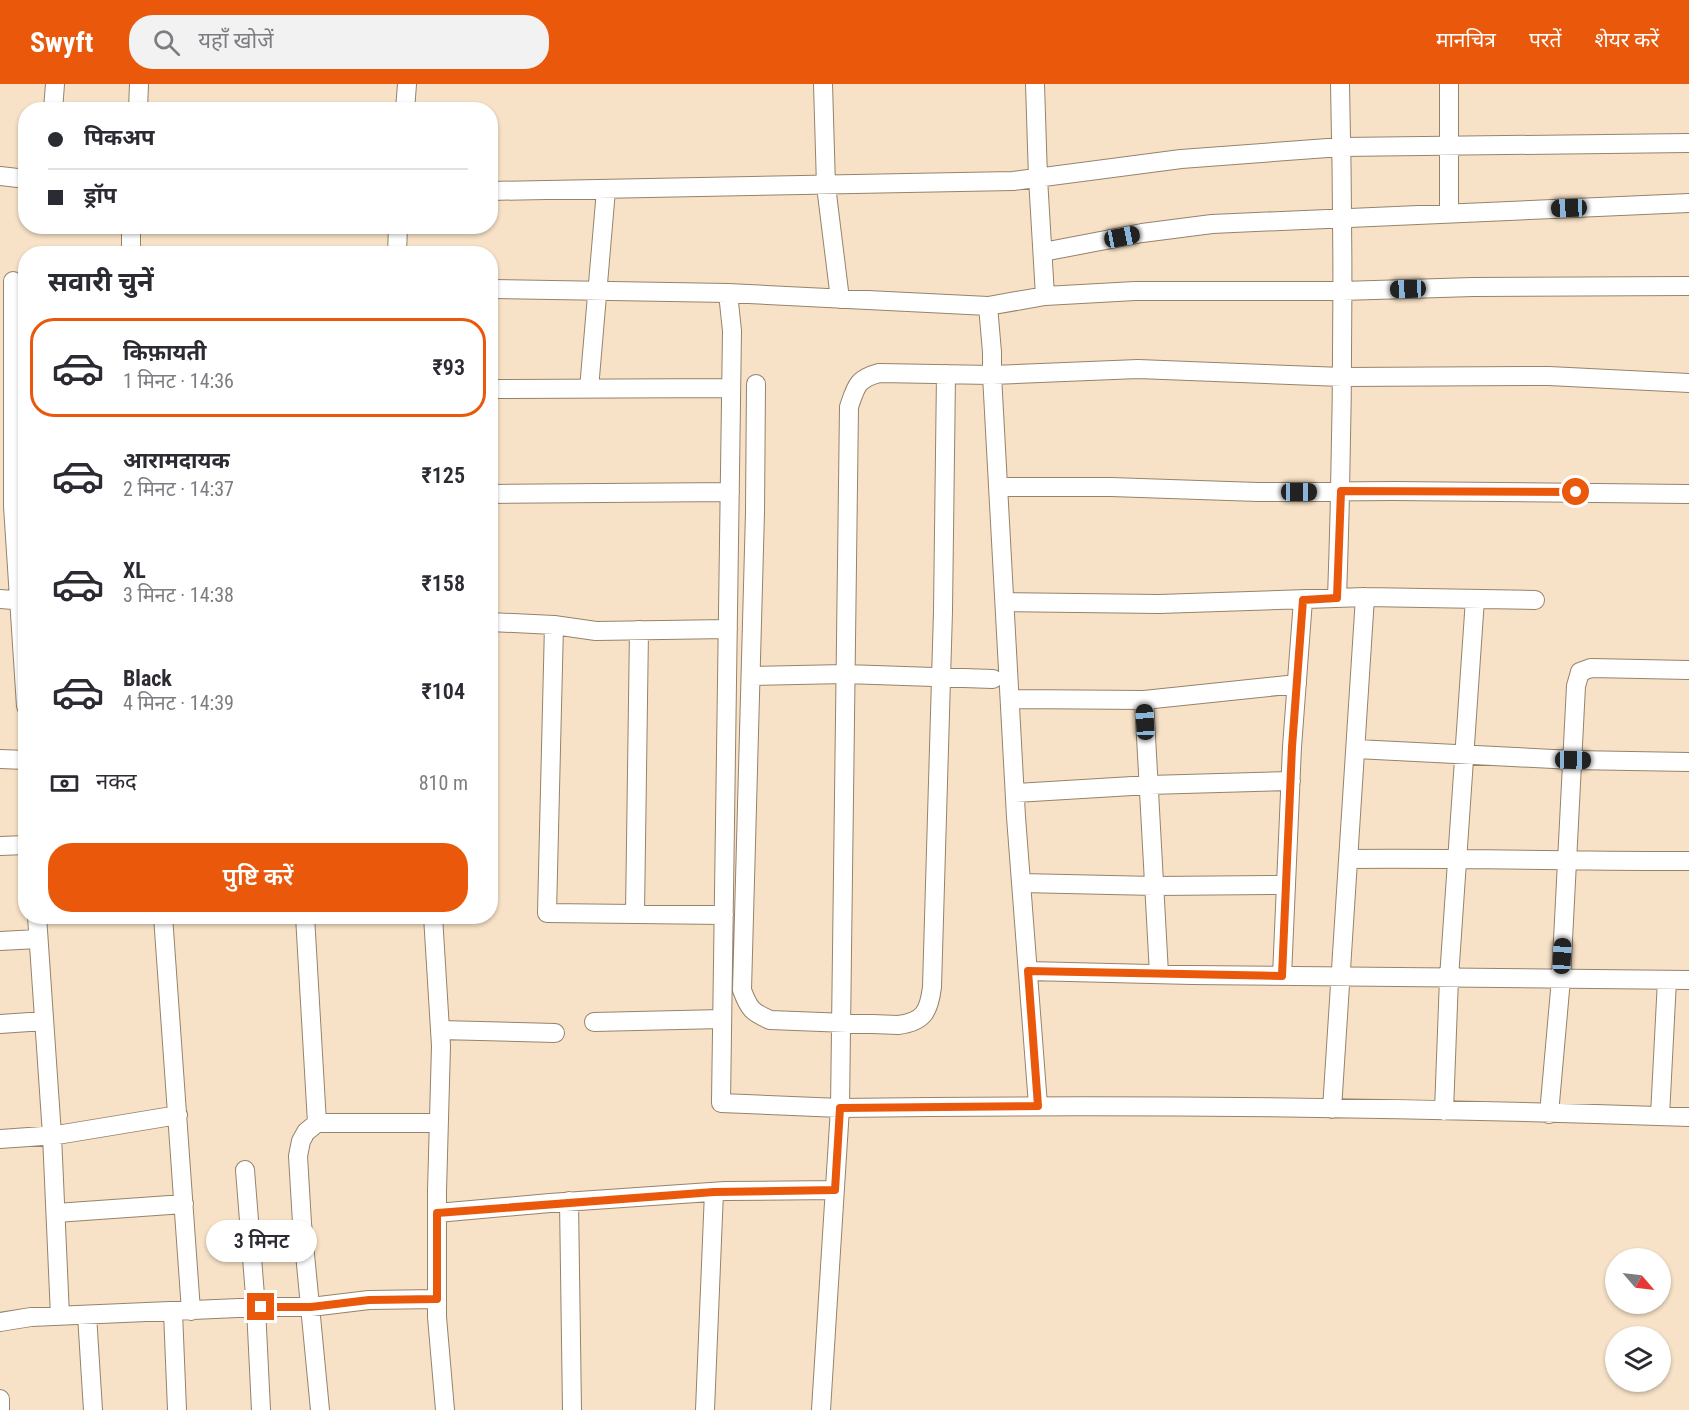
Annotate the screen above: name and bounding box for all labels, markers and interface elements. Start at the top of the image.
search box [129,15,549,69]
text: Swyft [30,26,93,59]
icon: search [150,26,183,59]
text: यहाँ खोजें [198,28,273,53]
text: मानचित्र [1436,28,1496,52]
text: परतें [1529,28,1561,52]
text: शेयर करें [1594,28,1659,52]
text: पिकअप [84,125,155,150]
text: ड्रॉप [84,183,117,208]
car [1551,198,1587,218]
car [1103,225,1141,249]
text: सवारी चुनें [48,266,154,298]
car [1390,279,1426,299]
text: किफ़ायती [123,340,207,365]
icon: car [51,341,105,395]
text: ₹93 [433,355,465,380]
text: 1 मिनट · 14:36 [123,369,234,393]
text: आरामदायक [123,448,230,473]
icon: car [51,449,105,503]
text: ₹125 [421,463,465,488]
text: 2 मिनट · 14:37 [123,477,234,501]
route start [1562,478,1589,505]
car [1281,483,1317,501]
icon: car [51,557,105,611]
text: XL [123,558,146,583]
text: ₹158 [421,571,465,596]
text: 3 मिनट · 14:38 [123,583,234,607]
icon: car [51,665,105,719]
text: Black [123,666,172,691]
text: ₹104 [421,679,465,704]
text: 4 मिनट · 14:39 [123,691,234,715]
car [1135,704,1155,740]
car [1555,751,1591,769]
icon: cash [48,767,81,800]
text: नकद [96,769,137,794]
text: 810 m [419,771,468,795]
button: पुष्टि करें [48,843,468,912]
car [1552,938,1572,974]
callout: 3 मिनट [206,1220,316,1262]
text: 3 मिनट [234,1229,289,1253]
north arrow [1605,1248,1671,1314]
map controls [1605,1248,1671,1392]
route end [247,1293,274,1320]
button: layers [1605,1326,1671,1392]

